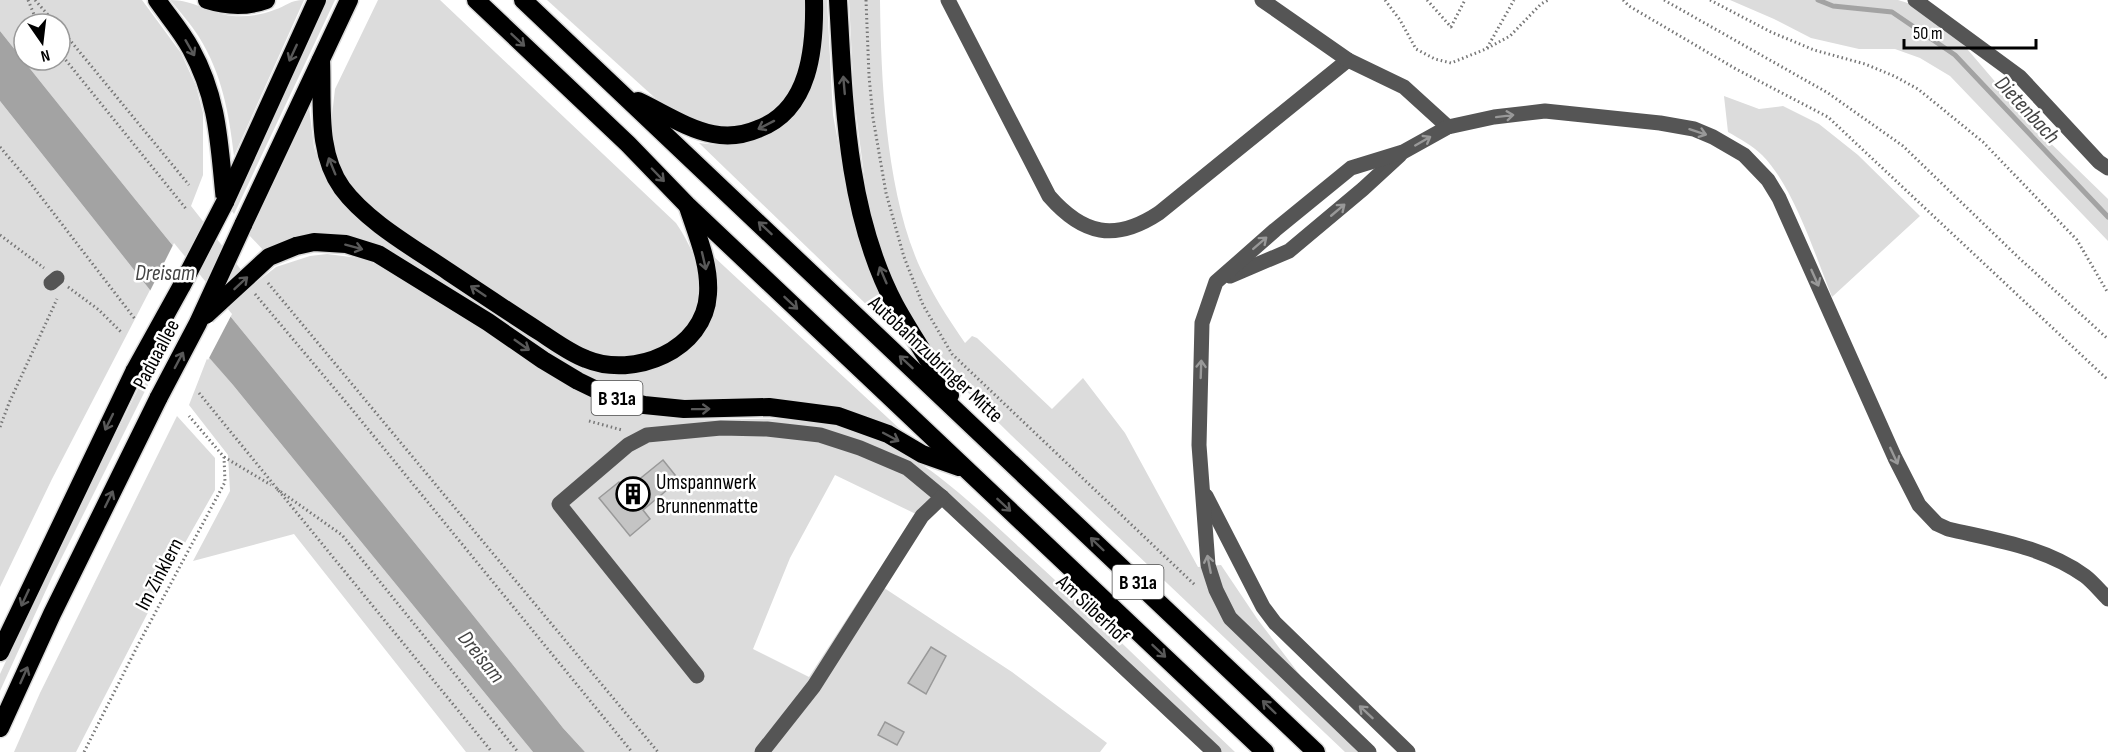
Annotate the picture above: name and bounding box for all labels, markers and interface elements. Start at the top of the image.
north arrow [12,12,72,72]
scale bar [1904,12,2036,50]
text: 50 m [1913,23,1943,44]
one-way arrow [511,33,526,47]
one-way arrow [184,39,196,56]
one-way arrow [287,44,298,62]
text: N [39,45,52,65]
water label: Dietenbach [1989,70,2065,150]
one-way arrow [838,76,849,96]
one-way arrow [1495,110,1515,121]
one-way arrow [758,120,776,131]
one-way arrow [1688,127,1707,138]
one-way arrow [1414,135,1431,147]
one-way arrow [326,158,337,176]
one-way arrow [650,167,665,182]
one-way arrow [1330,203,1345,217]
one-way arrow [757,221,772,235]
one-way arrow [1252,236,1267,250]
one-way arrow [344,242,363,253]
one-way arrow [699,251,711,270]
water label: Dreisam [135,260,195,287]
one-way arrow [877,267,888,285]
one-way arrow [1809,268,1821,286]
one-way arrow [233,276,248,290]
one-way arrow [470,285,486,297]
street label: Autobahnzubringer Mitte [862,290,1008,428]
one-way arrow [783,296,798,310]
street label: Paduaallee [128,315,185,393]
one-way arrow [513,339,529,351]
one-way arrow [173,351,185,369]
one-way arrow [899,355,914,369]
one-way arrow [1195,360,1207,380]
road number: B 31a [592,381,642,415]
one-way arrow [691,403,711,414]
one-way arrow [103,413,115,431]
one-way arrow [882,432,900,443]
one-way arrow [1889,446,1901,464]
place label: Umspannwerk Brunnenmatte [656,470,758,519]
building icon: Umspannwerk Brunnenmatte [615,476,651,512]
one-way arrow [103,490,115,508]
one-way arrow [996,497,1011,512]
street label: Im Zinklern [130,534,189,615]
one-way arrow [1090,537,1105,551]
one-way arrow [1203,555,1214,574]
road number: B 31a [1112,565,1164,599]
street label: Am Silberhof [1051,569,1135,650]
one-way arrow [18,589,30,607]
water label: Dreisam [452,625,510,689]
one-way arrow [1151,644,1166,659]
one-way arrow [19,666,31,684]
one-way arrow [1262,700,1277,715]
one-way arrow [1358,705,1373,719]

